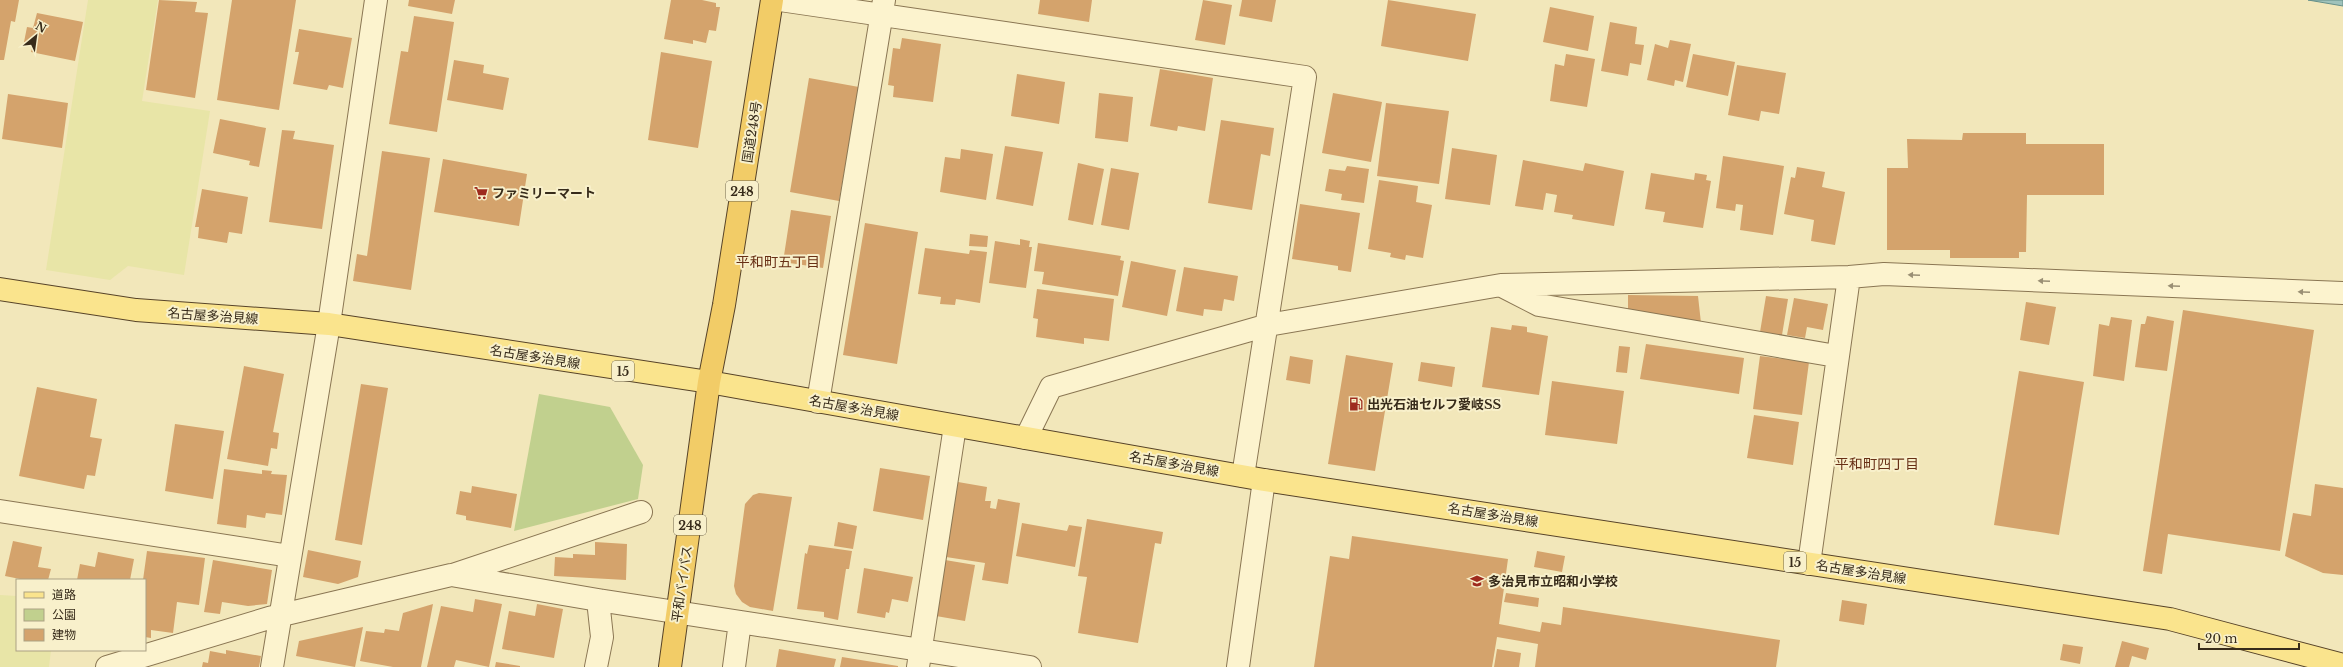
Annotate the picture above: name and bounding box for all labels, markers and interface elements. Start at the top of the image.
north arrow [16,16,56,56]
text: N [33,19,49,36]
street label: 国道248号 [739,100,765,164]
road number: 248 [726,181,758,201]
supermarket icon: ファミリーマート [473,185,489,201]
place label: ファミリーマート [492,185,596,202]
district label: 平和町五丁目 [736,253,820,271]
one-way arrow [1907,272,1920,278]
one-way arrow [2038,277,2050,284]
one-way arrow [2167,283,2180,289]
one-way arrow [2298,288,2310,295]
street label: 名古屋多治見線 [167,304,259,328]
street label: 名古屋多治見線 [489,341,581,373]
road number: 15 [612,361,634,381]
street label: 名古屋多治見線 [808,392,900,424]
fuel station icon: 出光石油セルフ愛岐SS [1348,396,1364,412]
place label: 出光石油セルフ愛岐SS [1367,396,1502,413]
street label: 名古屋多治見線 [1128,448,1220,480]
district label: 平和町四丁目 [1835,455,1919,473]
street label: 名古屋多治見線 [1447,499,1539,531]
road number: 248 [674,515,706,535]
street label: 平和バイパス [668,544,696,624]
road number: 15 [1784,552,1806,572]
street label: 名古屋多治見線 [1815,556,1907,588]
school or university icon: 多治見市立昭和小学校 [1469,573,1485,589]
place label: 多治見市立昭和小学校 [1488,573,1618,590]
legend [16,579,146,651]
text: 道路 [52,587,76,602]
text: 公園 [52,607,76,622]
scale bar [2199,625,2299,651]
text: 建物 [52,627,76,642]
text: 20 m [2205,631,2237,646]

